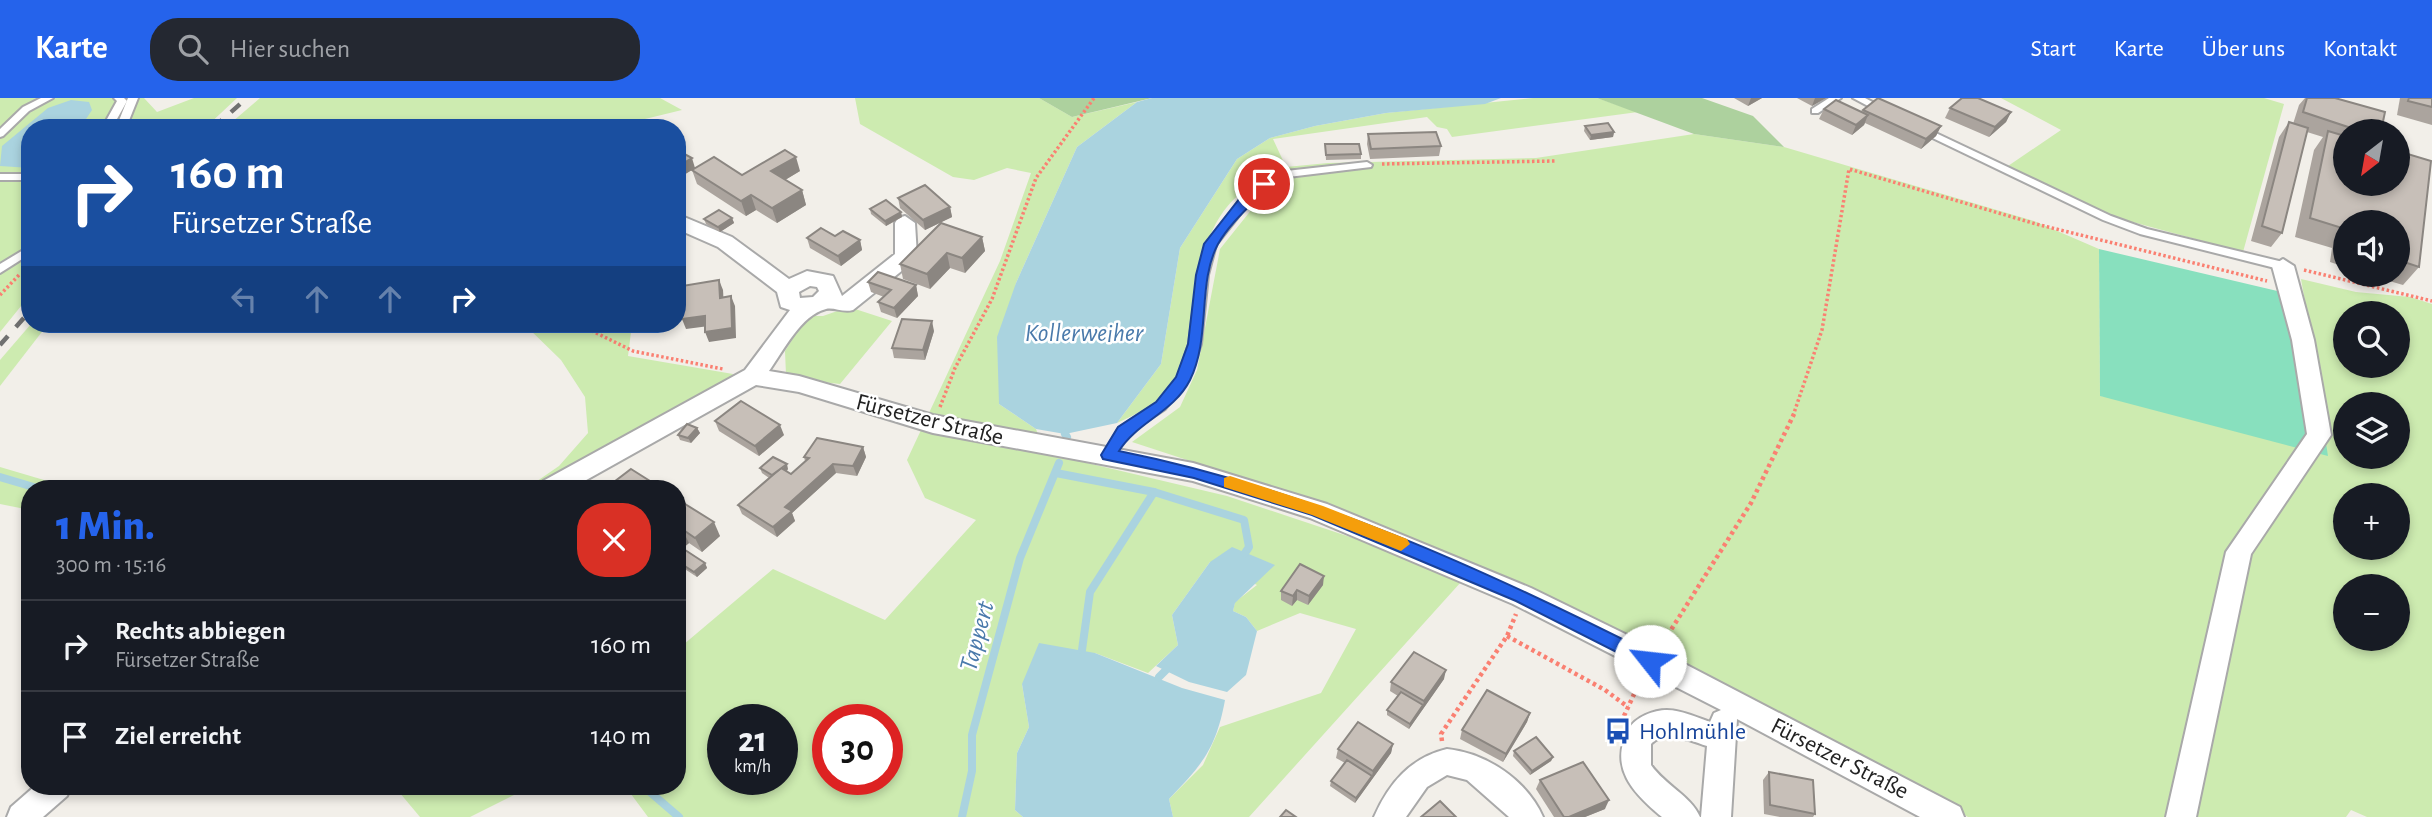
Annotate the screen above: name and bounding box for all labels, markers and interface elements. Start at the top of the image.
search box [150,18,640,81]
icon: search [174,30,212,68]
text: Karte [35,32,108,65]
text: Hier suchen [230,36,350,62]
text: Start [2031,37,2076,61]
text: Karte [2114,37,2164,61]
text: Über uns [2202,37,2285,61]
text: Kontakt [2323,37,2397,61]
north arrow [2333,119,2410,196]
map controls [2333,119,2410,651]
icon: right [56,147,147,238]
text: 160 m [171,149,285,198]
pin [1234,154,1294,214]
icon: arrive [1245,165,1283,203]
text: Fürsetzer Straße [171,207,372,239]
button: sound [2333,210,2410,287]
icon: left [225,280,263,318]
icon: ahead [298,280,336,318]
icon: ahead [371,280,409,318]
icon: right [444,280,482,318]
button: search [2333,301,2410,378]
water label: Kollerweiher [1025,320,1145,346]
street label: Fürsetzer Straße [854,390,1006,450]
button: layers [2333,392,2410,469]
button: + [2333,483,2410,560]
button: close [577,503,651,577]
text: 1 Min. [56,505,155,547]
text: 300 m · 15:16 [56,554,166,577]
button: − [2333,574,2410,651]
water label: Tappert [955,598,999,674]
text: Rechts abbiegen [115,618,286,644]
position arrow [1613,624,1687,698]
icon: right [56,627,94,665]
text: 160 m [591,632,651,658]
text: Fürsetzer Straße [115,649,260,672]
speed limit sign: 30 [812,704,903,795]
street label: Fürsetzer Straße [1767,714,1912,804]
bus stop icon: Hohlmühle [1603,716,1633,746]
icon: arrive [56,718,94,756]
place label: Hohlmühle [1639,720,1746,744]
text: Ziel erreicht [115,723,241,749]
text: 140 m [591,723,651,749]
text: 21 [738,723,767,758]
text: km/h [734,758,771,776]

